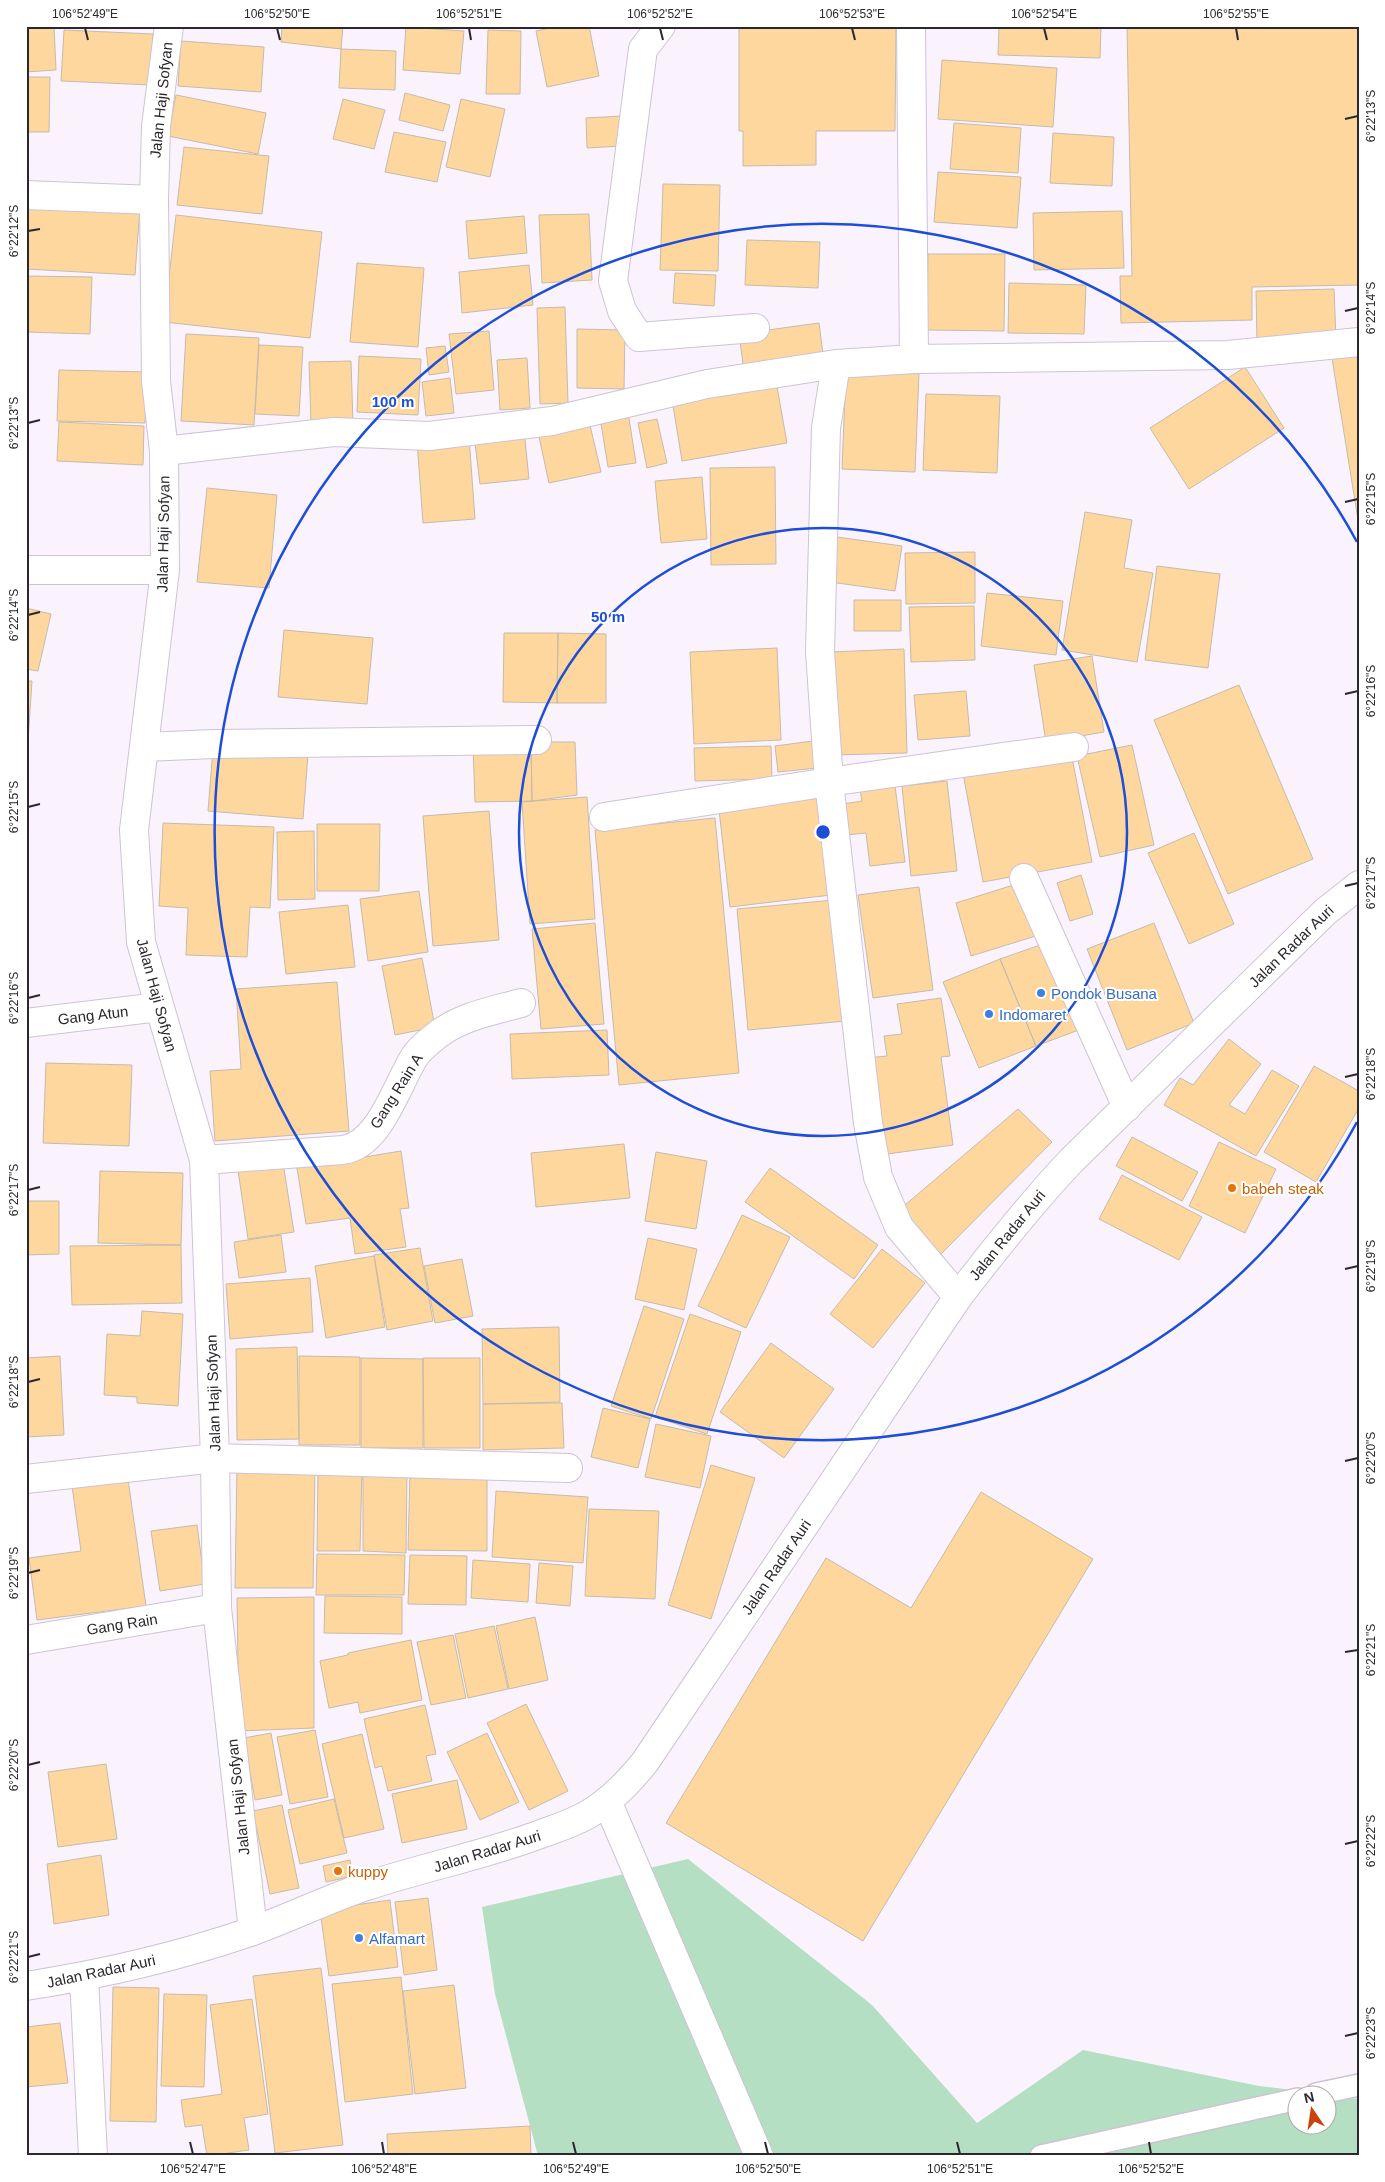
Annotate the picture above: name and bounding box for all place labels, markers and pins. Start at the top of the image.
centre of rings [814,823,832,841]
place label: Pondok Busana [1051,985,1158,1002]
marker: Pondok Busana [1035,987,1047,999]
place label: Indomaret [999,1006,1067,1023]
marker: Indomaret [983,1008,995,1020]
place label: babeh steak [1242,1180,1324,1197]
marker: babeh steak [1226,1182,1238,1194]
place label: kuppy [348,1863,389,1880]
marker: kuppy [332,1865,344,1877]
place label: Alfamart [369,1930,426,1947]
marker: Alfamart [353,1932,365,1944]

